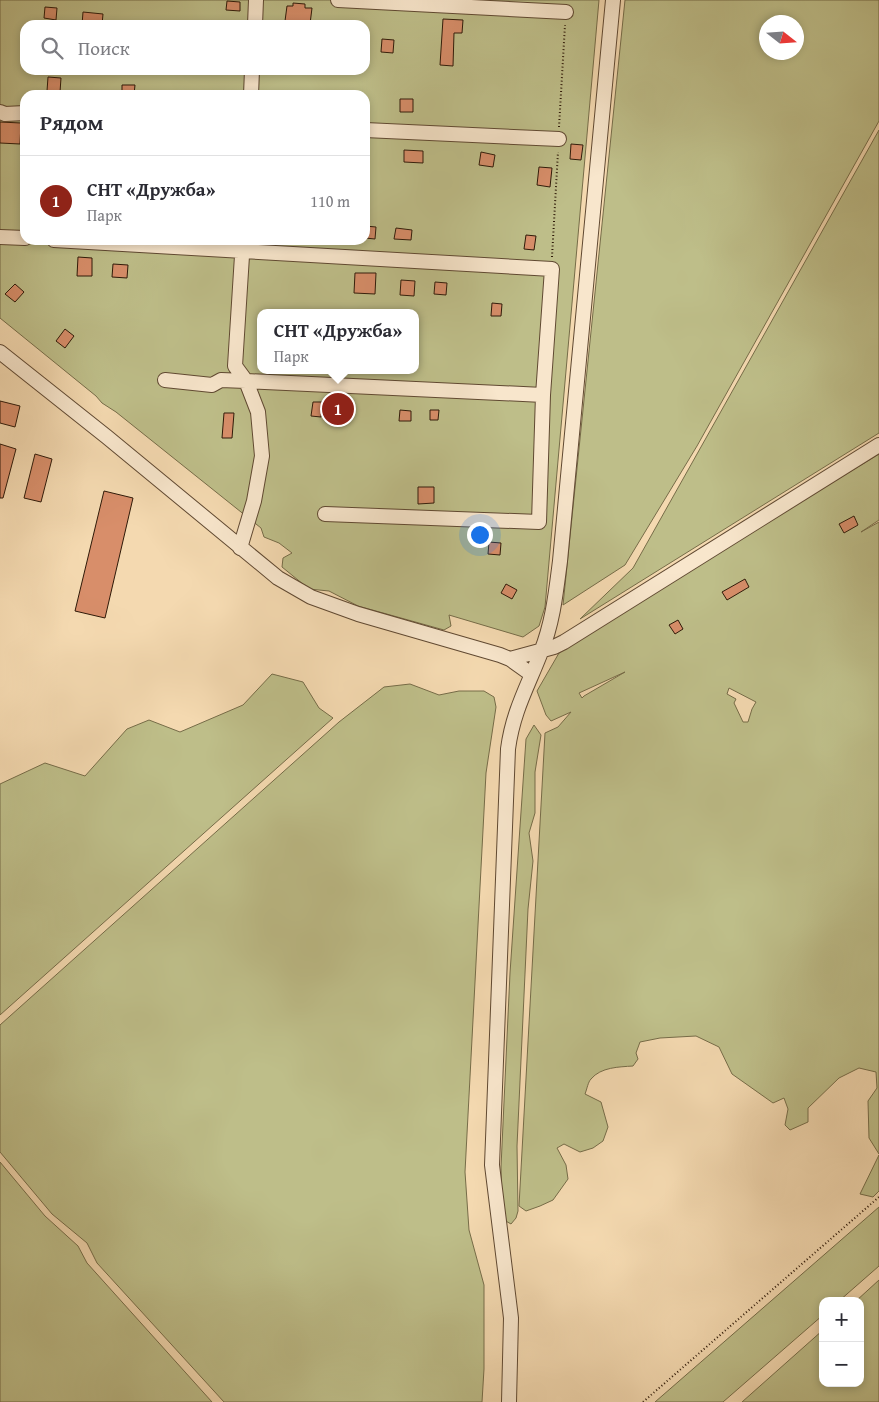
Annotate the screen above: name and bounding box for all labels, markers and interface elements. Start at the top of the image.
north arrow [759,15,804,60]
search box [20,20,370,75]
icon: search [38,34,66,62]
text: Поиск [78,34,130,62]
text: Рядом [40,107,103,138]
text: СНТ «Дружба» [87,175,216,203]
text: 1 [52,189,60,213]
text: 110 m [310,189,350,213]
text: Парк [87,203,122,227]
popup [257,309,419,374]
text: СНТ «Дружба» [274,316,402,344]
text: Парк [274,344,309,368]
pin: 1 [322,390,354,428]
your location [467,522,493,548]
map controls [819,1297,864,1387]
button: + [819,1297,864,1342]
button: − [819,1342,864,1387]

